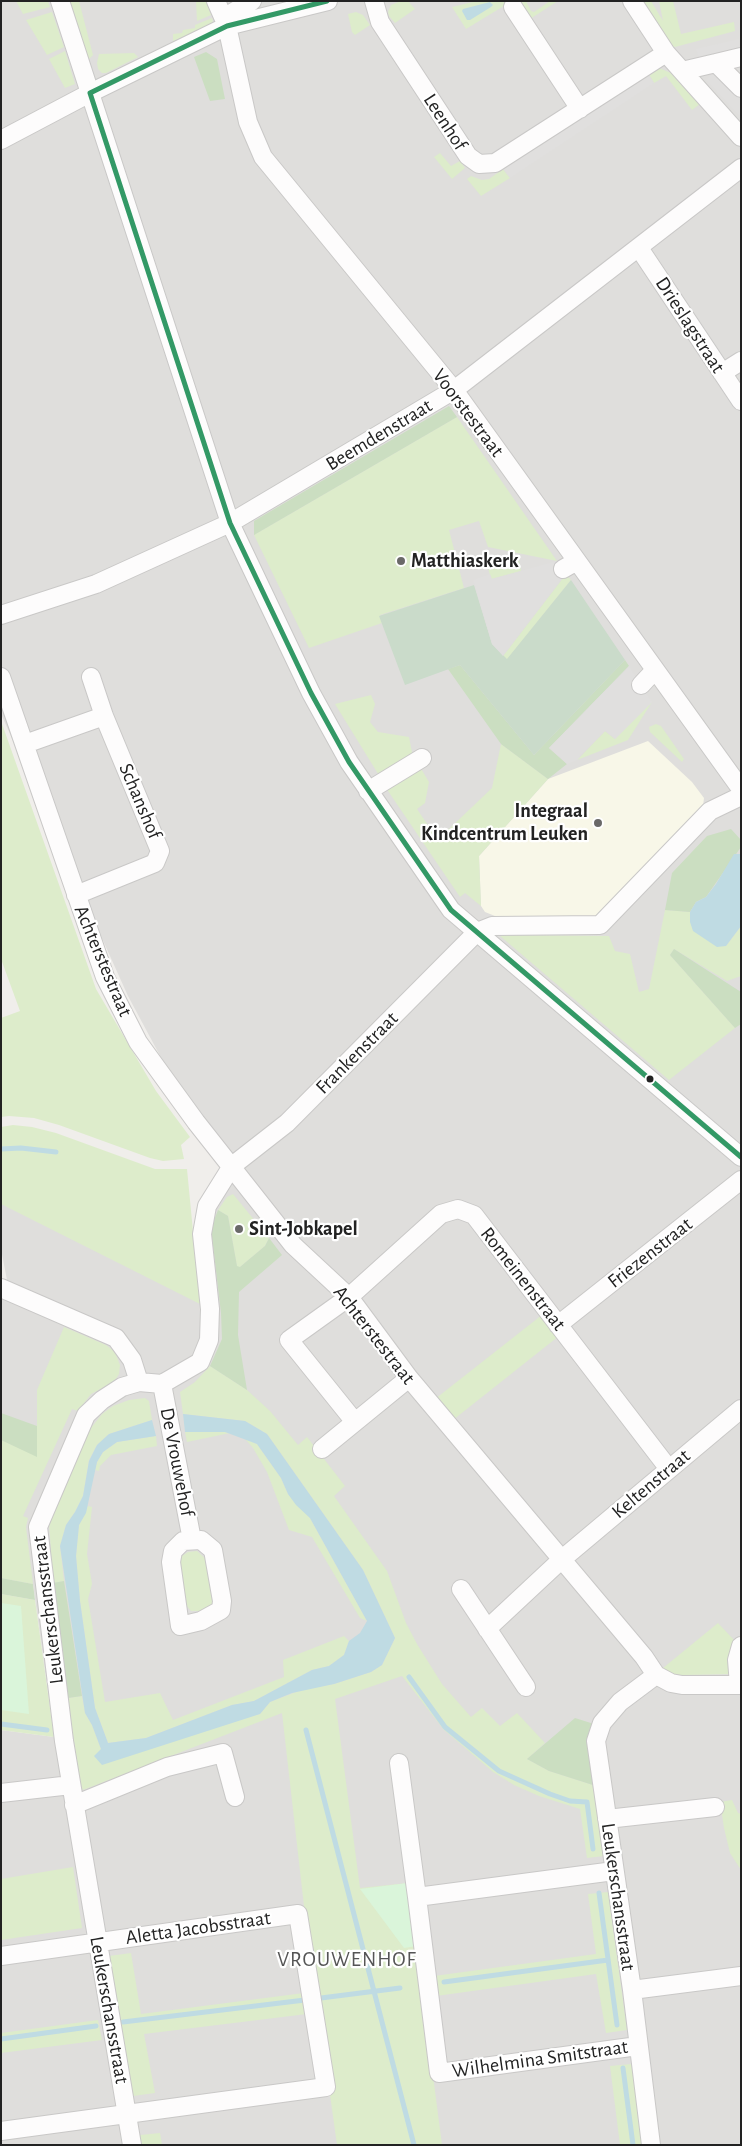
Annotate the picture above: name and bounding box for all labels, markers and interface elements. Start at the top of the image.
street label: Leenhof [418,89,472,155]
street label: Drieslagstraat [650,272,730,378]
street label: Voorstestraat [427,364,509,462]
street label: Beemdenstraat [321,394,437,476]
place label: Matthiaskerk [411,549,519,573]
marker: Matthiaskerk [395,555,407,567]
street label: Schanshof [113,760,167,842]
place label: Integraal Kindcentrum Leuken [421,799,588,846]
marker: Integraal Kindcentrum Leuken [592,817,604,829]
street label: Achterstestraat [69,902,137,1020]
street label: Frankenstraat [311,1007,403,1099]
unlabelled marker [645,1074,655,1084]
street label: Friezenstraat [603,1212,697,1294]
place label: Sint-Jobkapel [249,1217,358,1241]
street label: Romeinenstraat [475,1222,571,1336]
marker: Sint-Jobkapel [233,1223,245,1235]
street label: Achterstestraat [328,1281,420,1389]
street label: De Vrouwehof [155,1406,199,1518]
street label: Keltenstraat [607,1444,695,1524]
street label: Leukerschansstraat [27,1535,69,1685]
street label: Leukerschansstraat [596,1822,640,1972]
street label: Aletta Jacobsstraat [124,1906,272,1950]
street label: Leukerschansstraat [84,1934,134,2086]
district label: VROUWENHOF [276,1947,418,1973]
street label: Wilhelmina Smitstraat [451,2035,629,2083]

